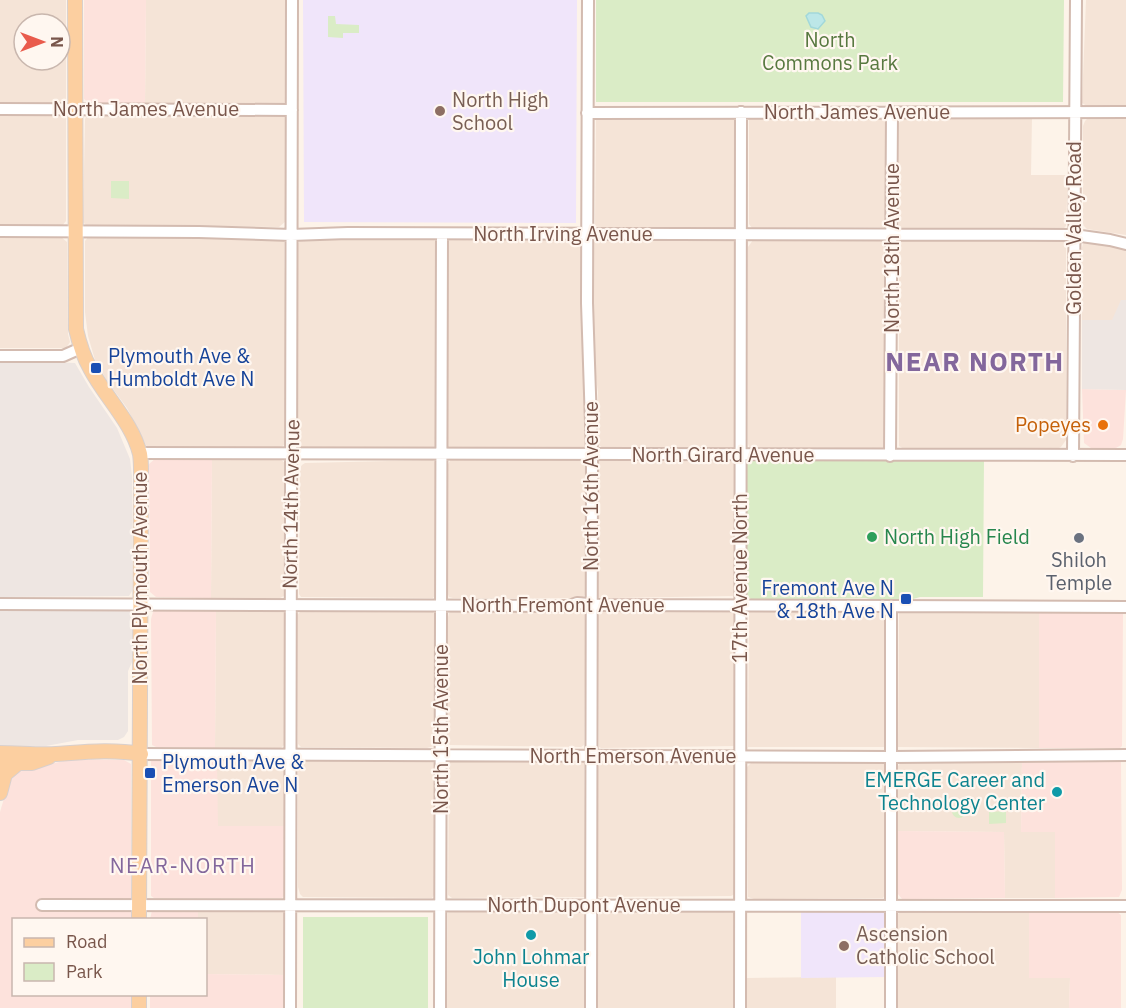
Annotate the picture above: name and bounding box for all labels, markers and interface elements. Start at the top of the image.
north arrow [12,12,72,72]
park label: North Commons Park [762,26,898,76]
text: N [47,36,67,48]
place label: North High School [452,86,549,136]
street label: North James Avenue [53,95,239,122]
street label: North James Avenue [764,98,950,125]
marker: North High School [433,104,447,118]
street label: Golden Valley Road [1060,141,1087,315]
street label: North 18th Avenue [878,163,905,333]
street label: North Irving Avenue [473,220,653,247]
place label: Plymouth Ave & Humboldt Ave N [108,342,254,392]
district label: NEAR NORTH [885,344,1065,378]
marker: Plymouth Ave & Humboldt Ave N [89,361,103,375]
street label: North 16th Avenue [577,401,604,571]
place label: Popeyes [1015,411,1091,438]
marker: Popeyes [1096,418,1110,432]
street label: North 14th Avenue [276,419,305,589]
street label: North Girard Avenue [631,441,815,468]
street label: North Plymouth Avenue [126,471,153,685]
street label: 17th Avenue North [726,493,753,663]
place label: North High Field [884,523,1030,550]
marker: North High Field [865,530,879,544]
marker: Shiloh Temple [1072,531,1086,545]
place label: Shiloh Temple [1046,546,1112,596]
place label: Fremont Ave N & 18th Ave N [761,574,894,624]
street label: North Fremont Avenue [461,591,665,618]
marker: Fremont Ave N & 18th Ave N [899,592,913,606]
street label: North 15th Avenue [427,644,454,814]
street label: North Emerson Avenue [529,742,737,769]
place label: Plymouth Ave & Emerson Ave N [162,748,304,798]
marker: Plymouth Ave & Emerson Ave N [143,766,157,780]
place label: EMERGE Career and Technology Center [865,766,1045,816]
marker: EMERGE Career and Technology Center [1050,785,1064,799]
district label: NEAR-NORTH [110,851,256,879]
street label: North Dupont Avenue [487,891,681,918]
legend [12,918,207,996]
place label: Ascension Catholic School [856,920,995,970]
marker: John Lohmar House [524,928,538,942]
text: Road [66,930,107,953]
marker: Ascension Catholic School [837,939,851,953]
place label: John Lohmar House [473,943,589,993]
text: Park [66,960,103,983]

